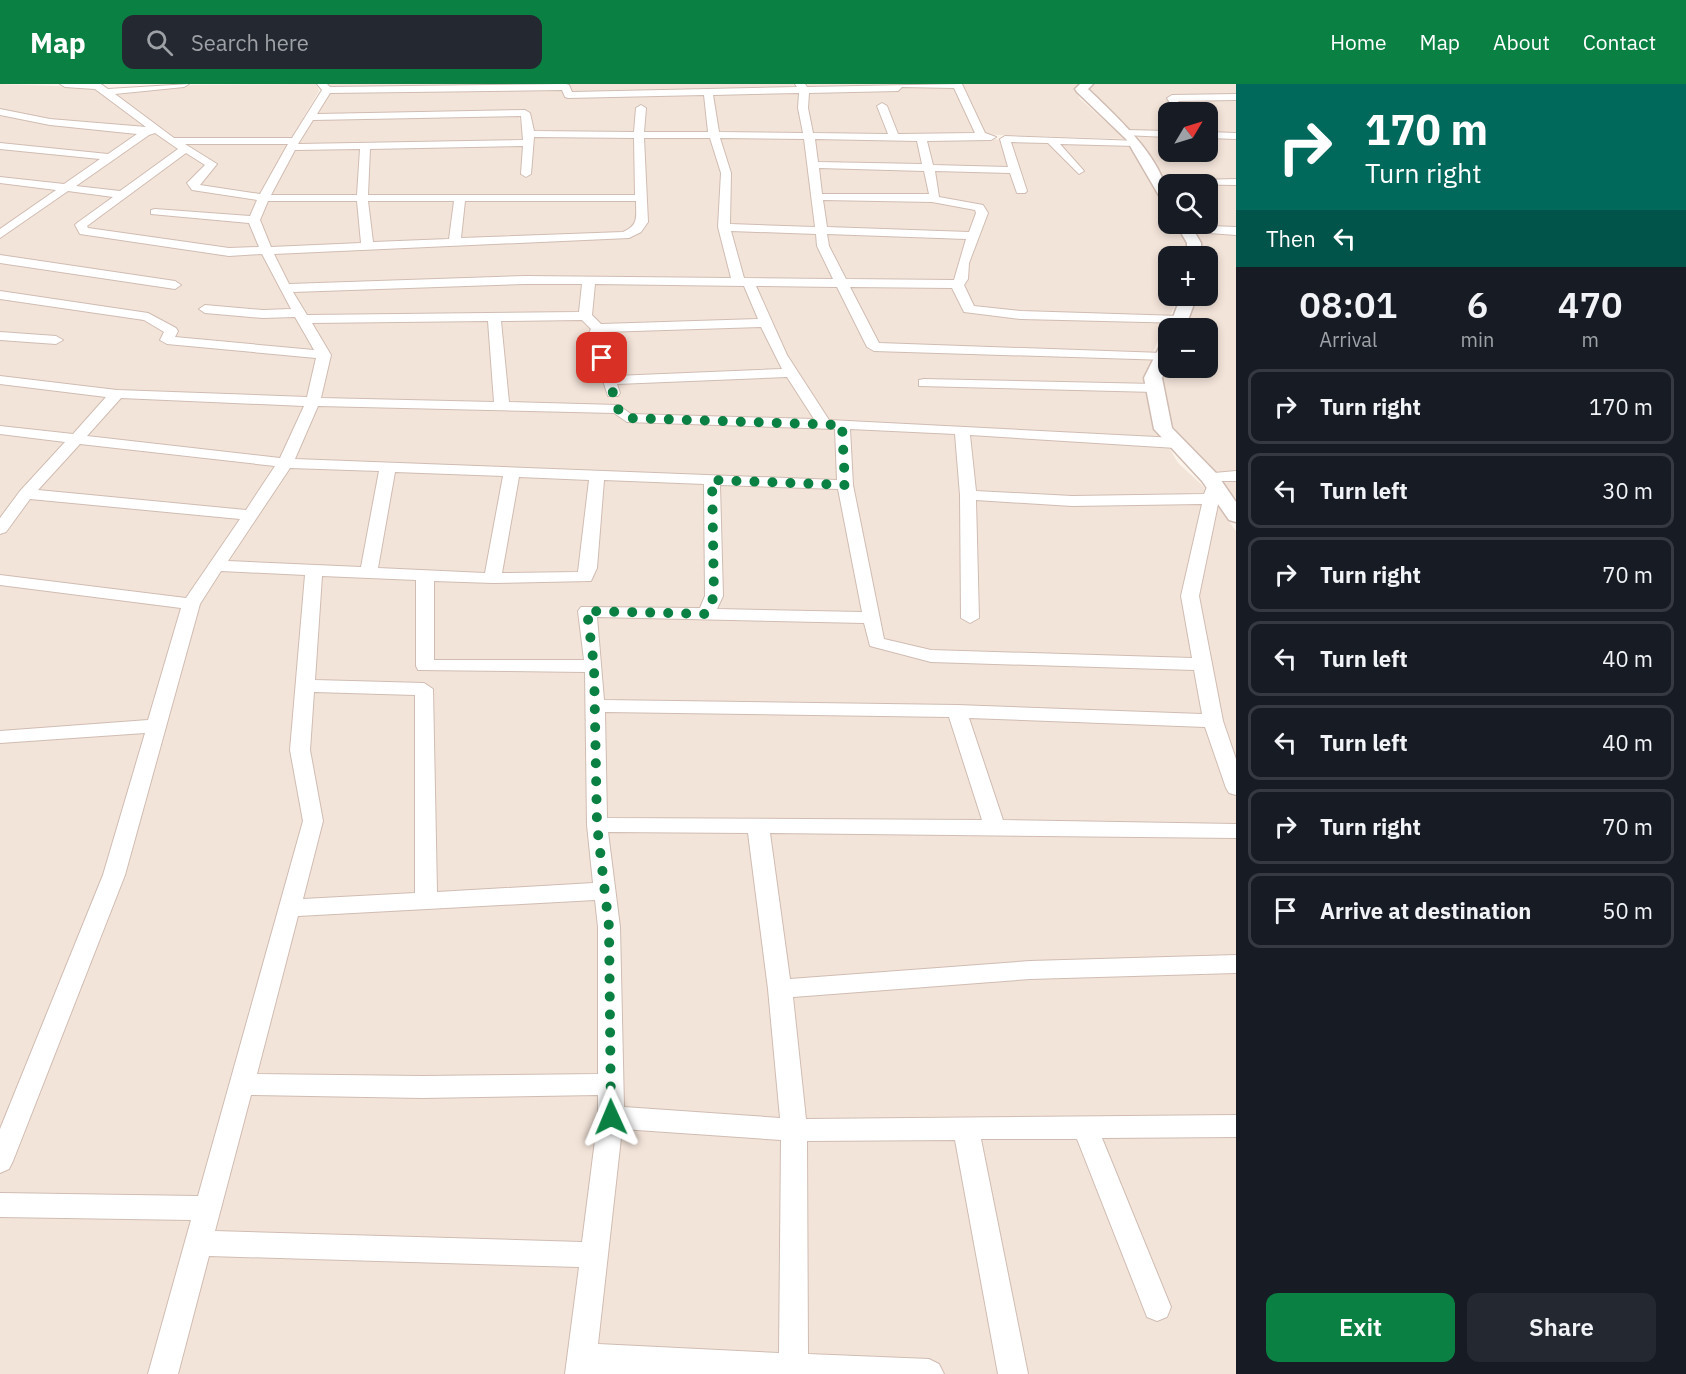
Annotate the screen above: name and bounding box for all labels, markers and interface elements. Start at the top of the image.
search box [122,15,542,69]
text: Map [30,24,86,61]
icon: search [143,26,176,59]
text: Search here [191,28,309,57]
text: Home [1330,28,1387,56]
text: Map [1420,28,1460,56]
text: About [1493,28,1550,56]
text: Contact [1583,28,1656,56]
north arrow [1158,102,1218,162]
map controls [1158,102,1218,378]
text: 170 m [1365,102,1488,157]
icon: right [1266,108,1344,186]
text: Turn right [1365,155,1482,190]
button: search [1158,174,1218,234]
icon: left [1328,222,1361,255]
text: Then [1266,224,1316,253]
button: + [1158,246,1218,306]
text: 08:01 [1299,281,1397,328]
text: 6 [1467,281,1488,328]
text: 470 [1558,281,1623,328]
button: − [1158,318,1218,378]
text: Arrival [1319,326,1377,353]
text: min [1461,326,1494,353]
text: m [1581,326,1599,353]
pin [576,332,627,383]
icon: arrive [585,341,618,374]
icon: right [1269,390,1302,423]
text: Turn right [1320,392,1421,421]
text: 170 m [1589,392,1653,421]
icon: left [1269,474,1302,507]
text: Turn left [1320,476,1408,505]
text: 30 m [1602,476,1653,505]
icon: right [1269,558,1302,591]
text: Turn right [1320,560,1421,589]
text: 70 m [1602,560,1653,589]
icon: left [1269,642,1302,675]
text: Turn left [1320,644,1408,673]
text: 40 m [1602,644,1653,673]
icon: left [1269,726,1302,759]
text: Turn left [1320,728,1408,757]
text: 40 m [1602,728,1653,757]
icon: right [1269,810,1302,843]
text: Turn right [1320,812,1421,841]
text: 70 m [1602,812,1653,841]
icon: arrive [1269,894,1302,927]
text: Arrive at destination [1320,896,1531,925]
text: 50 m [1602,896,1653,925]
position arrow [579,1085,643,1149]
button: Exit [1266,1293,1455,1362]
button: Share [1467,1293,1656,1362]

